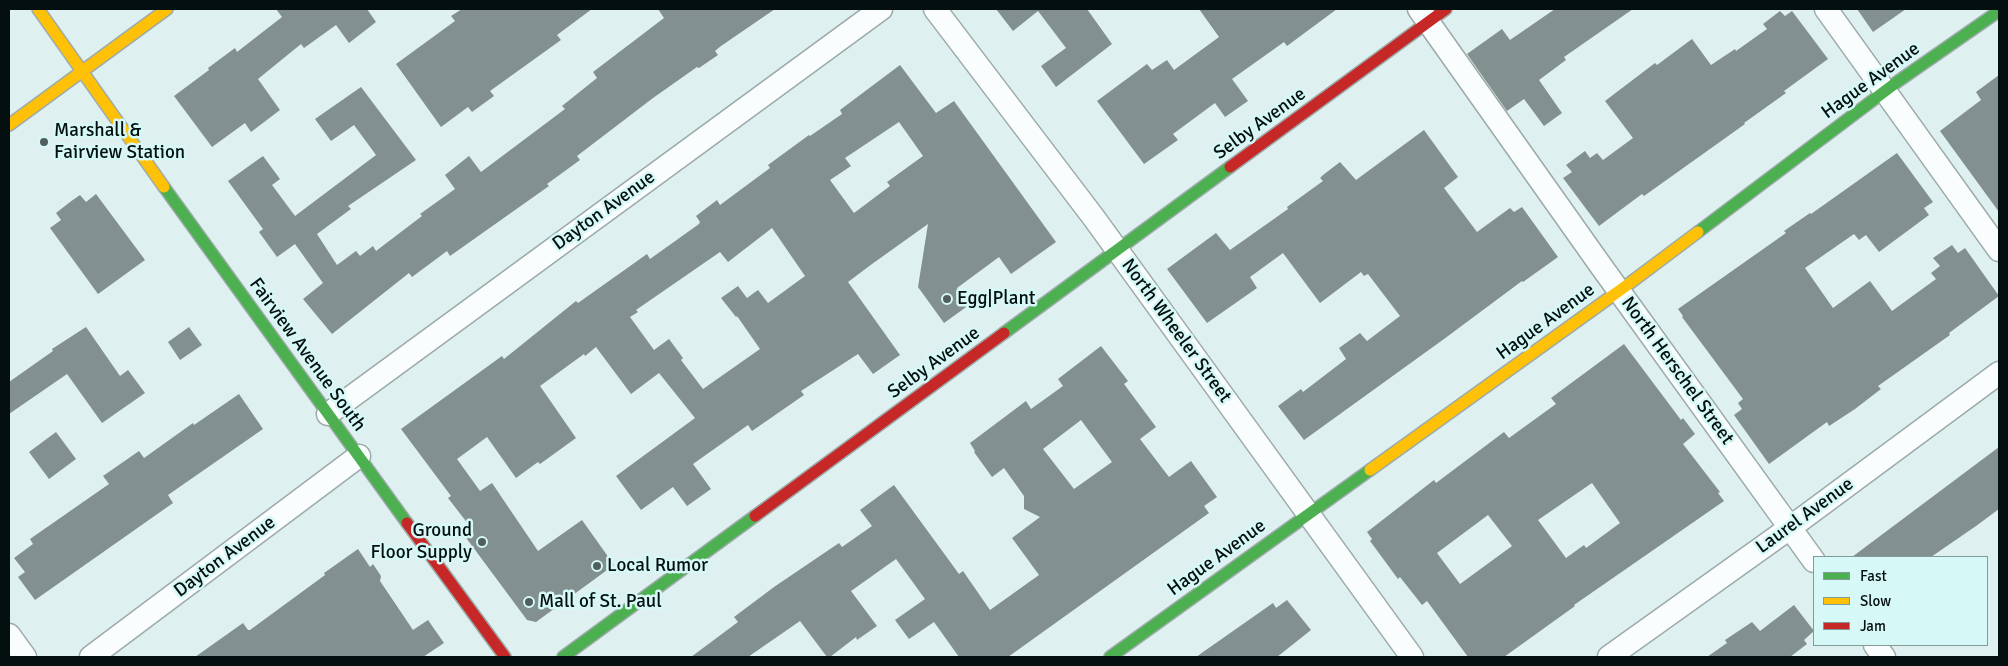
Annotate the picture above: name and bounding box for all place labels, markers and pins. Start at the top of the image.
place label: Marshall & Fairview Station [54,120,185,164]
marker: Marshall & Fairview Station [38,136,50,148]
place label: Egg|Plant [957,288,1036,310]
marker: Egg|Plant [941,293,953,305]
place label: Ground Floor Supply [370,520,472,564]
marker: Ground Floor Supply [476,536,488,548]
place label: Local Rumor [607,555,708,577]
marker: Local Rumor [591,560,603,572]
place label: Mall of St. Paul [539,591,662,613]
marker: Mall of St. Paul [523,596,535,608]

